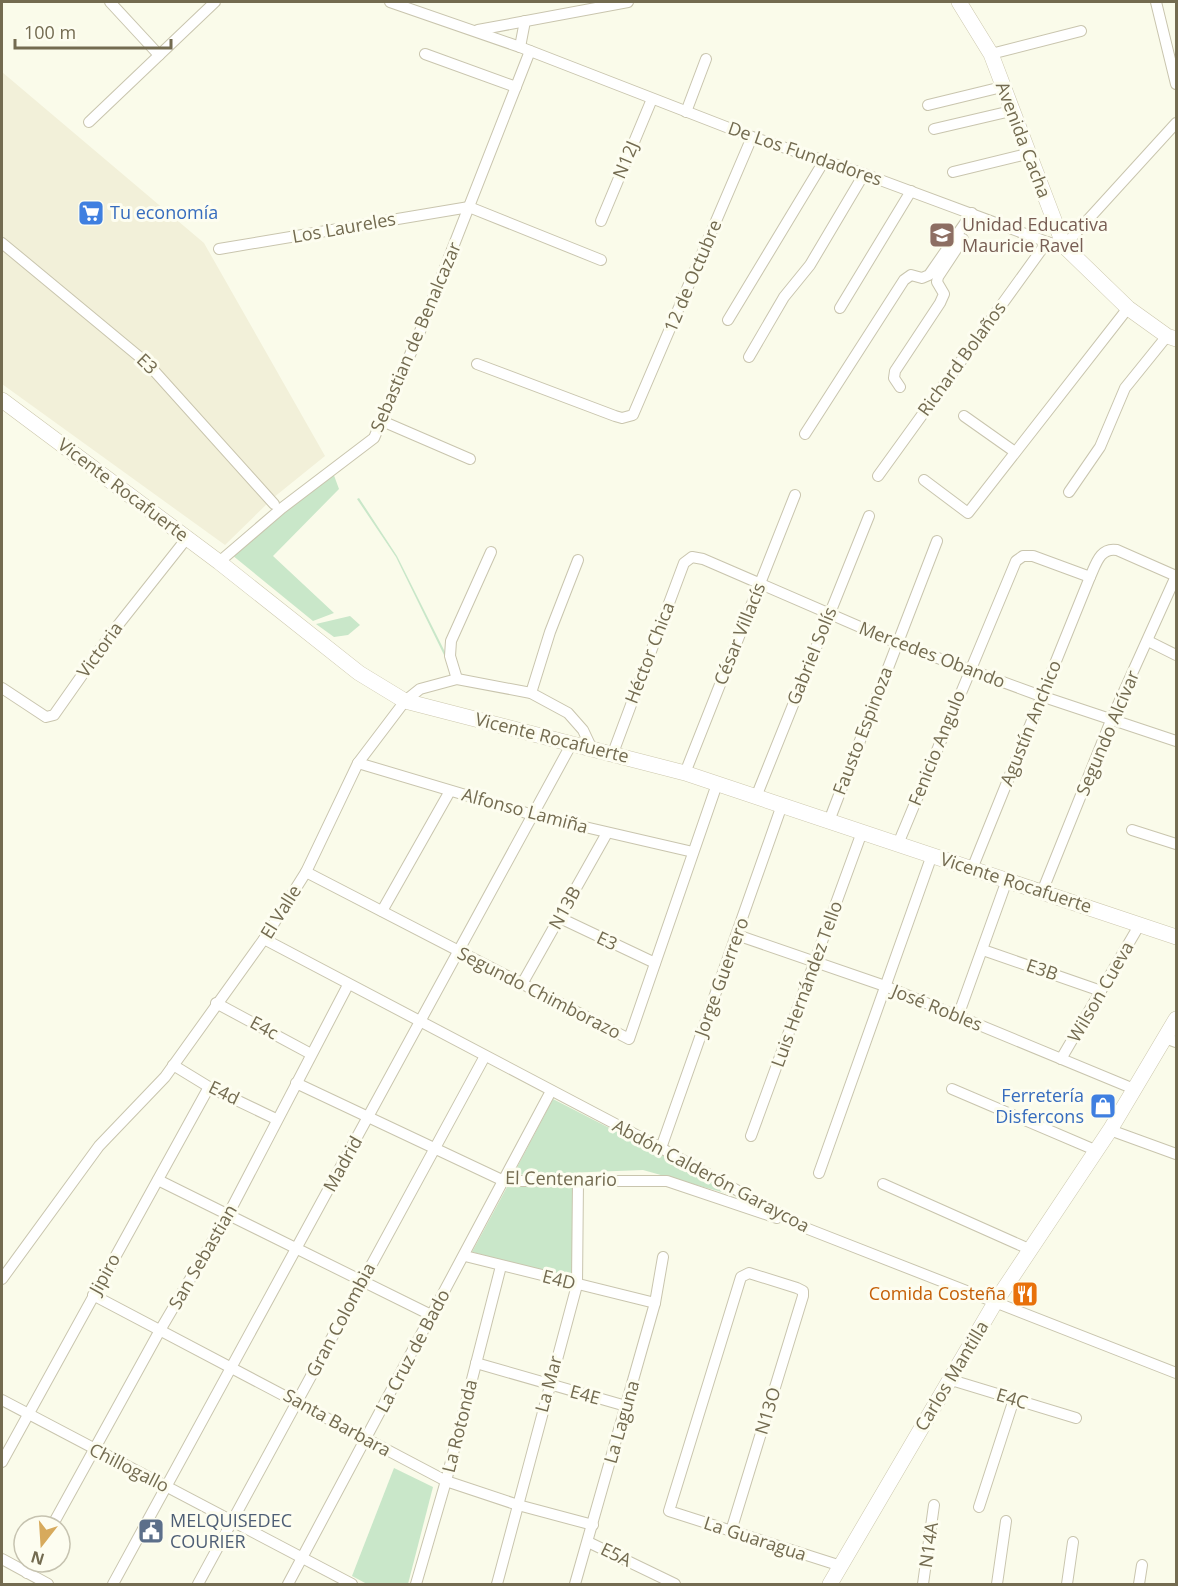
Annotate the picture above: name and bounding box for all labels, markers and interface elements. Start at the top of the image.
scale bar [15,12,171,50]
text: 100 m [24,20,76,44]
street label: Avenida Cacha [991,78,1057,201]
street label: De Los Fundadores [725,115,886,191]
street label: N12J [606,137,644,182]
supermarket icon: Tu economía [76,198,106,228]
place label: Tu economía [110,200,218,224]
street label: Los Laureles [290,206,397,248]
place label: Unidad Educativa Mauricie Ravel [962,212,1108,257]
street label: 12 de Octubre [658,216,726,335]
school or university icon: Unidad Educativa Mauricie Ravel [927,220,957,250]
street label: Sebastian de Benalcazar [364,238,466,435]
street label: Richard Bolaños [912,296,1011,420]
street label: E3 [132,348,163,379]
street label: Vicente Rocafuerte [53,432,194,546]
street label: César Villacís [708,579,770,688]
street label: Héctor Chica [619,598,679,707]
street label: Gabriel Solís [781,603,842,708]
street label: Mercedes Obando [856,615,1009,693]
street label: Victoria [71,617,127,682]
street label: Agustín Anchico [994,656,1066,789]
street label: Fausto Espinoza [827,663,898,798]
street label: Segundo Alcívar [1070,666,1145,799]
street label: Fenicio Angulo [902,686,970,809]
street label: Vicente Rocafuerte [473,706,632,768]
street label: Alfonso Lamiña [460,782,591,838]
street label: Vicente Rocafuerte [938,846,1095,918]
street label: El Valle [254,880,306,943]
street label: N13B [543,882,586,933]
street label: Luis Hernández Tello [765,897,847,1070]
street label: Jorge Guerrero [688,914,754,1041]
street label: E3 [593,925,622,955]
street label: Wilson Cueva [1062,937,1139,1046]
street label: Segundo Chimborazo [454,940,625,1044]
street label: E3B [1023,953,1061,986]
street label: José Robles [887,977,986,1036]
street label: E4c [246,1010,283,1045]
street label: E4d [205,1074,244,1110]
place label: Ferretería Disfercons [995,1083,1084,1128]
shop icon: Ferretería Disfercons [1088,1091,1118,1121]
street label: Abdón Calderón Garaycoa [609,1113,814,1237]
street label: Madrid [317,1131,367,1196]
street label: El Centenario [505,1165,617,1191]
street label: San Sebastian [162,1200,242,1313]
street label: Jipiro [82,1249,125,1300]
street label: Gran Colombia [300,1258,380,1381]
street label: E4D [540,1263,578,1295]
restaurant icon: Comida Costeña [1010,1279,1040,1309]
place label: Comida Costeña [869,1281,1006,1305]
street label: La Cruz de Bado [370,1285,455,1416]
street label: Carlos Mantilla [909,1316,994,1435]
street label: La Mar [529,1352,567,1415]
street label: La Rotonda [436,1377,482,1475]
street label: La Laguna [598,1377,644,1466]
street label: E4E [568,1379,603,1410]
street label: E4C [994,1382,1031,1414]
street label: Santa Barbara [279,1383,396,1462]
street label: N13O [749,1384,786,1437]
street label: Chillogallo [85,1437,173,1497]
place label: MELQUISEDEC COURIER [170,1508,292,1553]
street label: La Guaragua [701,1510,810,1566]
north arrow [12,1514,72,1574]
public building icon: MELQUISEDEC COURIER [136,1516,166,1546]
street label: N14A [913,1520,943,1569]
street label: E5A [597,1536,636,1572]
text: N [28,1546,47,1571]

